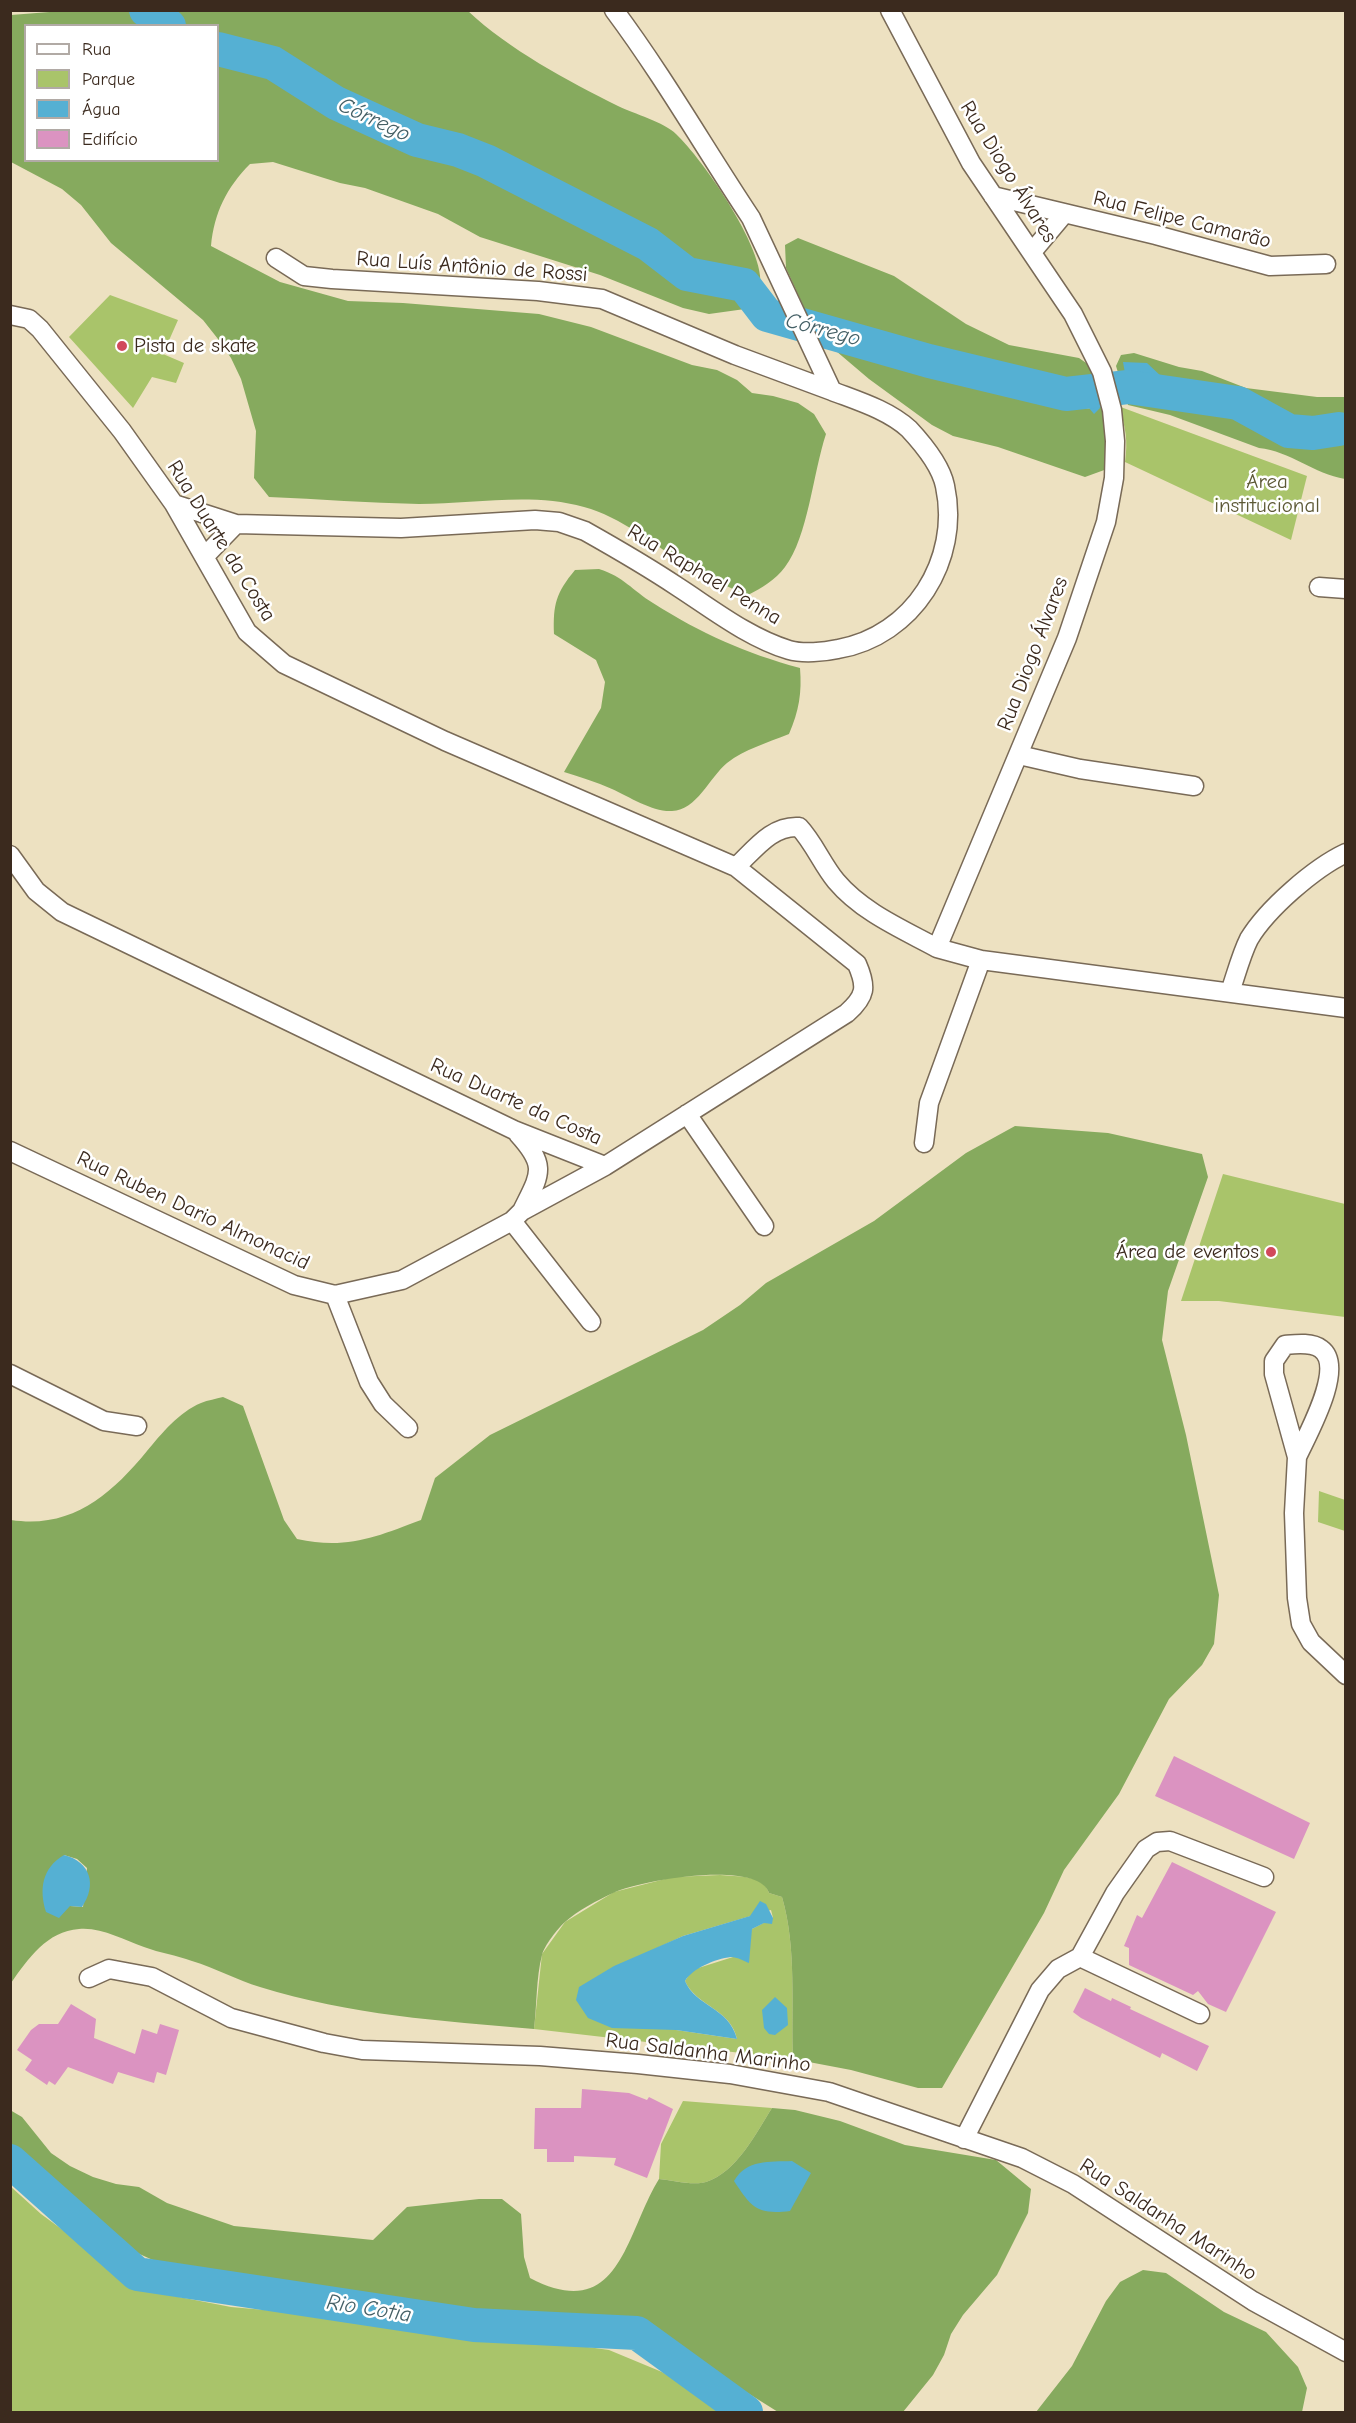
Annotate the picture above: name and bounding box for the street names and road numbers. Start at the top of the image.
street label: Rua Diogo Álvares [954,96,1062,248]
street label: Rua Felipe Camarão [1091,186,1273,254]
street label: Rua Luís Antônio de Rossi [356,246,588,288]
street label: Rua Duarte da Costa [161,456,281,626]
street label: Rua Raphael Penna [622,519,786,631]
street label: Rua Diogo Álvares [992,574,1074,734]
street label: Rua Duarte da Costa [426,1053,606,1151]
street label: Rua Ruben Dario Almonacid [73,1146,313,1276]
street label: Rua Saldanha Marinho [604,2028,812,2078]
street label: Rua Saldanha Marinho [1075,2153,1261,2287]

